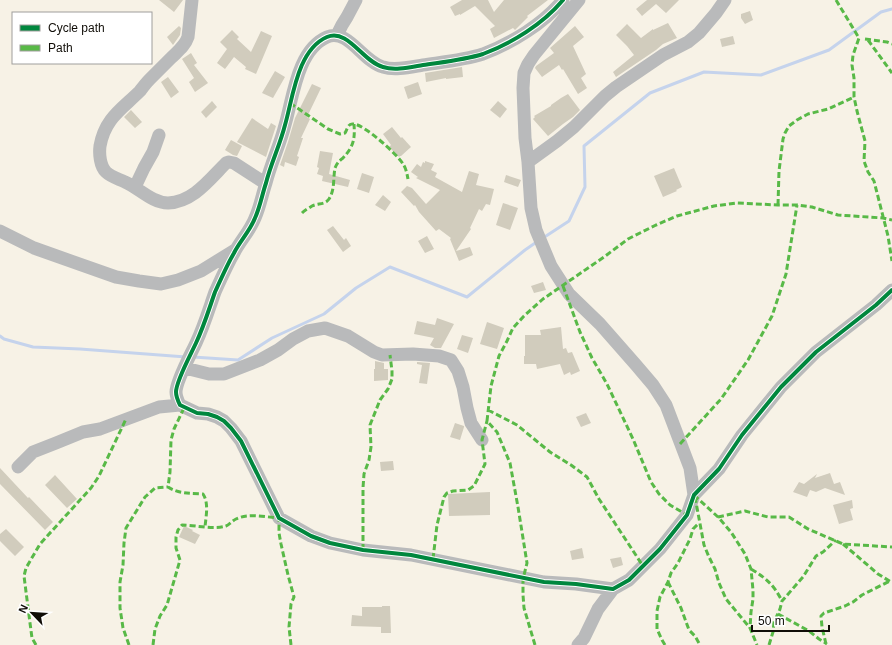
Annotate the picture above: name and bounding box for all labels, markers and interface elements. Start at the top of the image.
legend [12,12,152,64]
text: Cycle path [48,21,105,35]
text: Path [48,41,73,55]
north arrow [12,593,52,633]
text: N [16,603,30,615]
scale bar [752,607,829,633]
text: 50 m [758,614,785,628]

